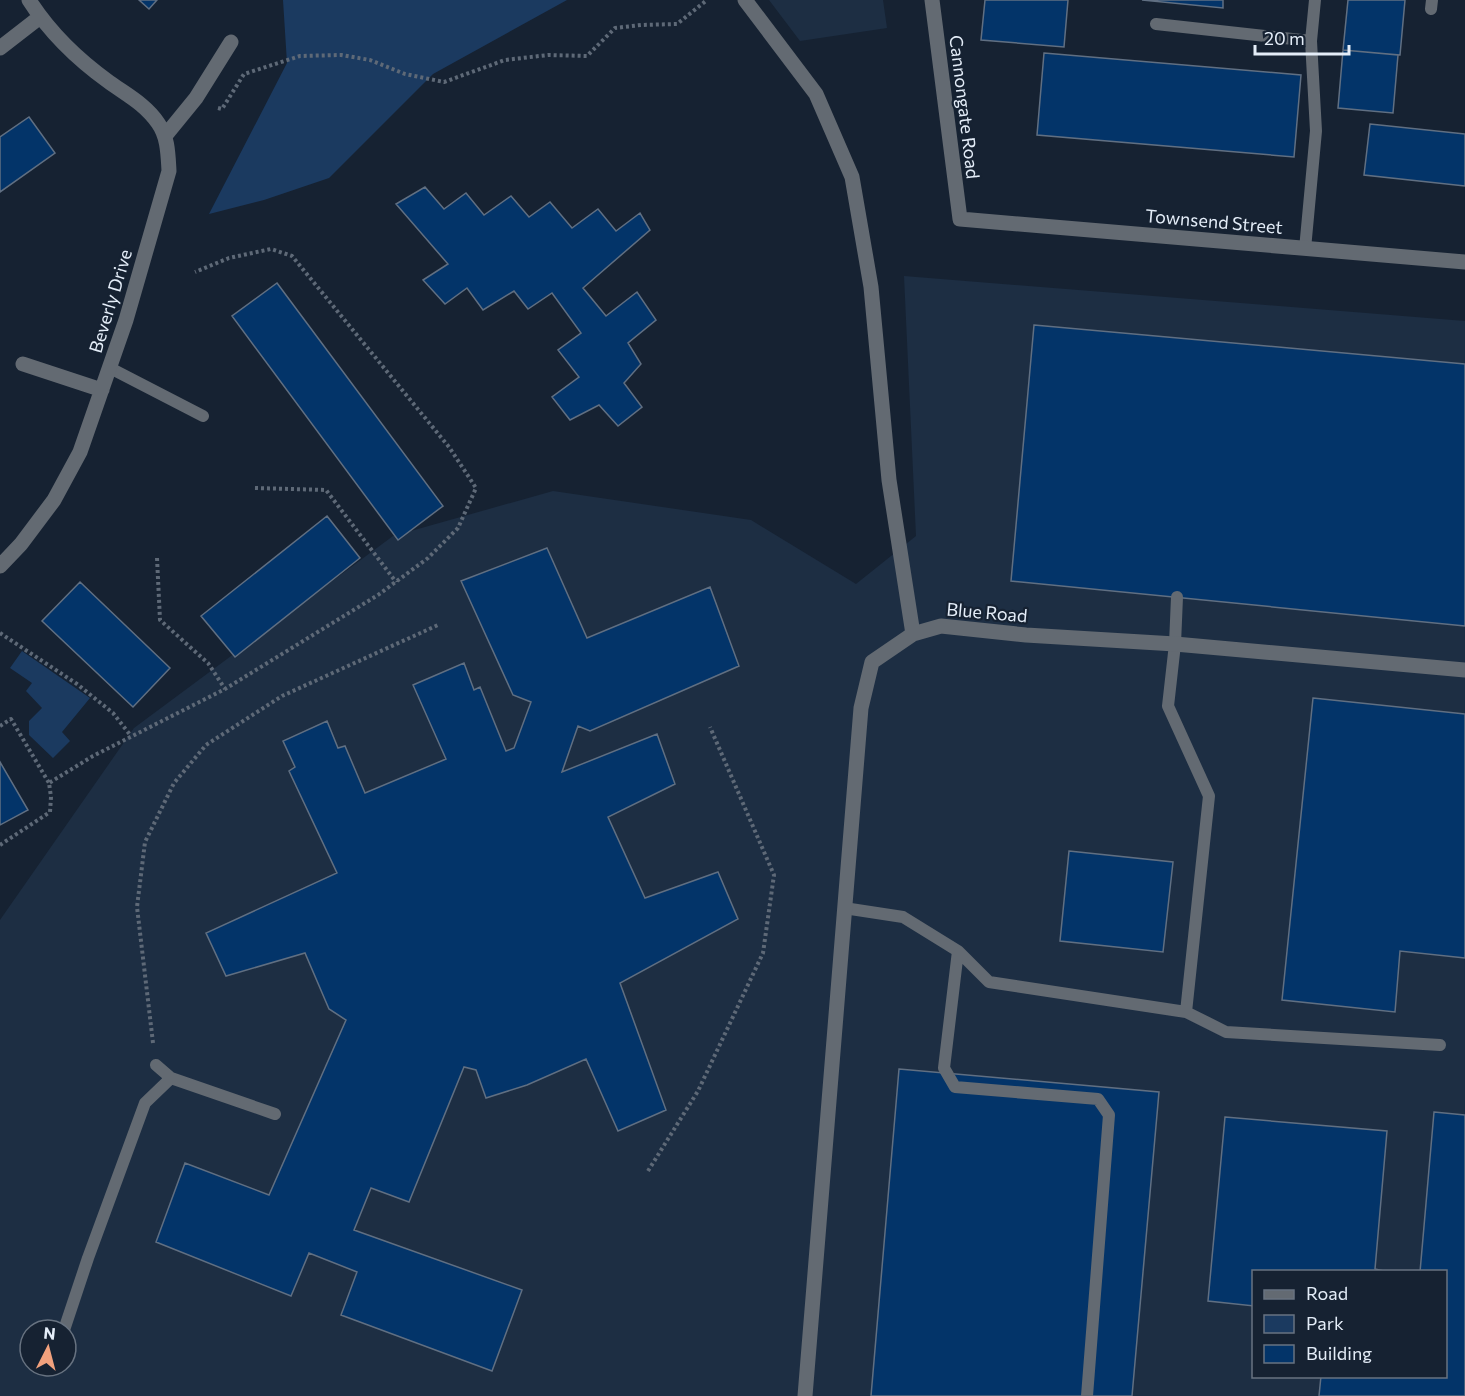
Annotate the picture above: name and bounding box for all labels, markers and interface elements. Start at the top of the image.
scale bar [1255,18,1350,56]
text: 20 m [1264,27,1305,49]
street label: Cannongate Road [945,34,985,180]
street label: Townsend Street [1144,204,1284,238]
street label: Beverly Drive [84,246,136,356]
street label: Blue Road [946,598,1028,626]
legend [1252,1270,1447,1378]
text: Road [1306,1282,1348,1304]
text: Park [1306,1312,1344,1334]
north arrow [18,1318,78,1378]
text: N [43,1323,57,1343]
text: Building [1306,1342,1372,1364]

